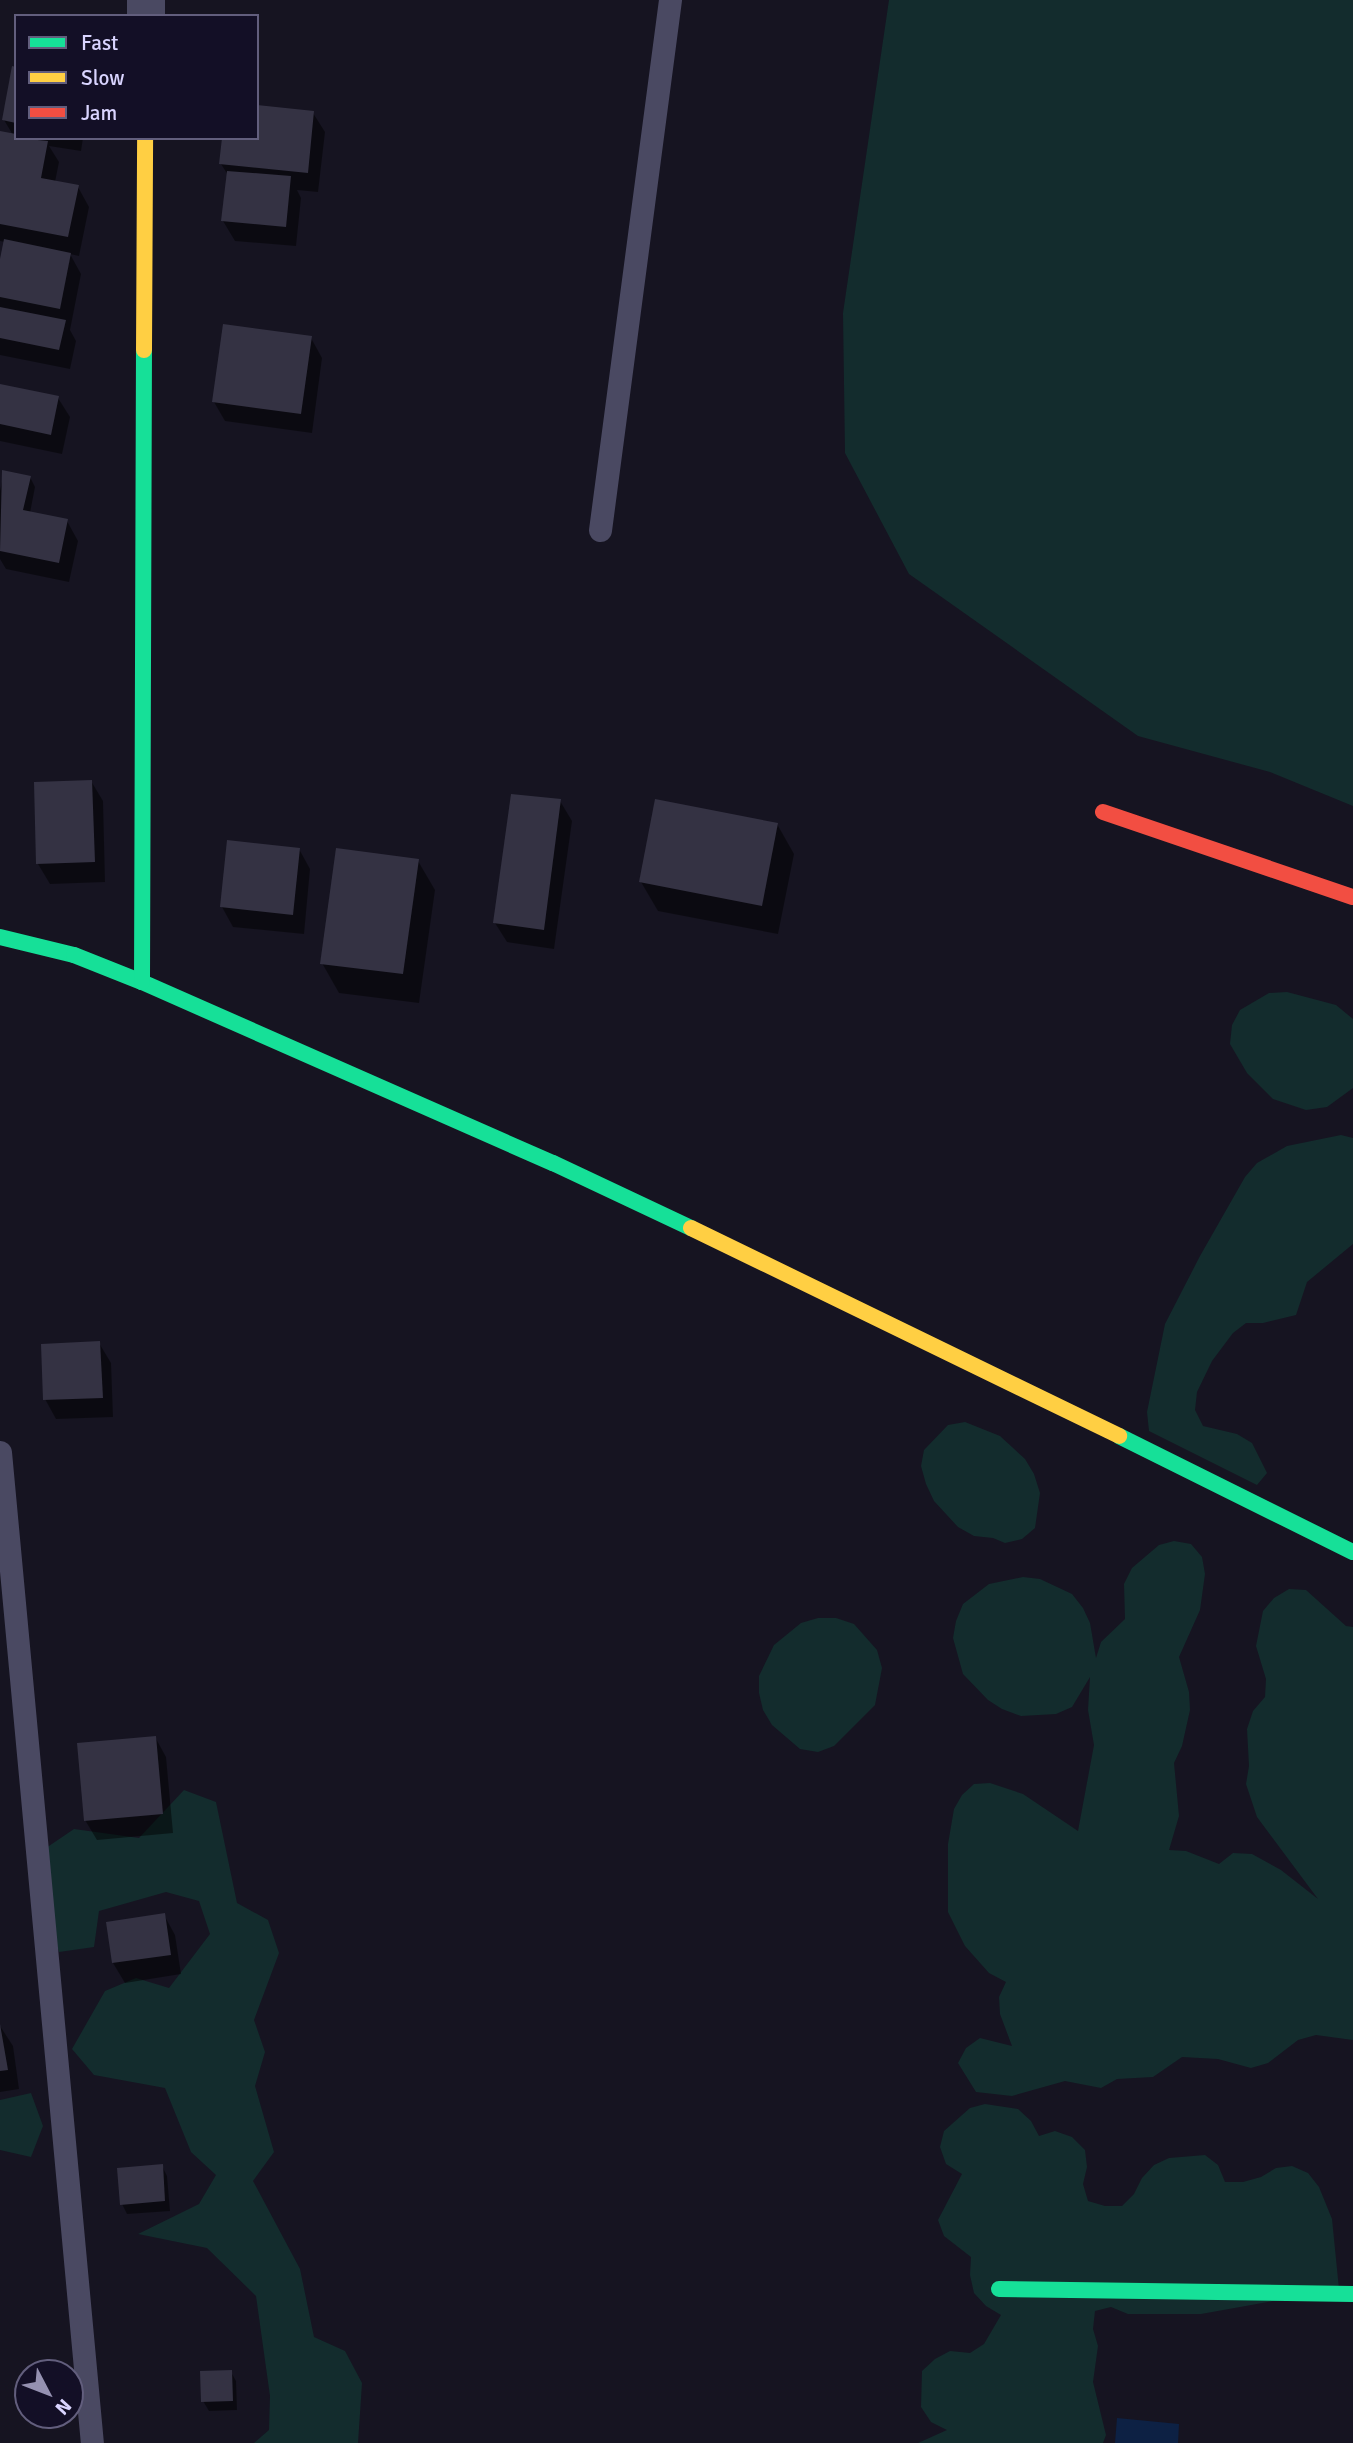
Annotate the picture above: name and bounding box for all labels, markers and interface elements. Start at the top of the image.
legend [14,14,259,140]
text: Fast [81,30,118,56]
text: Slow [81,65,125,91]
text: Jam [81,100,117,126]
north arrow [14,2359,84,2429]
text: N [50,2394,76,2420]

